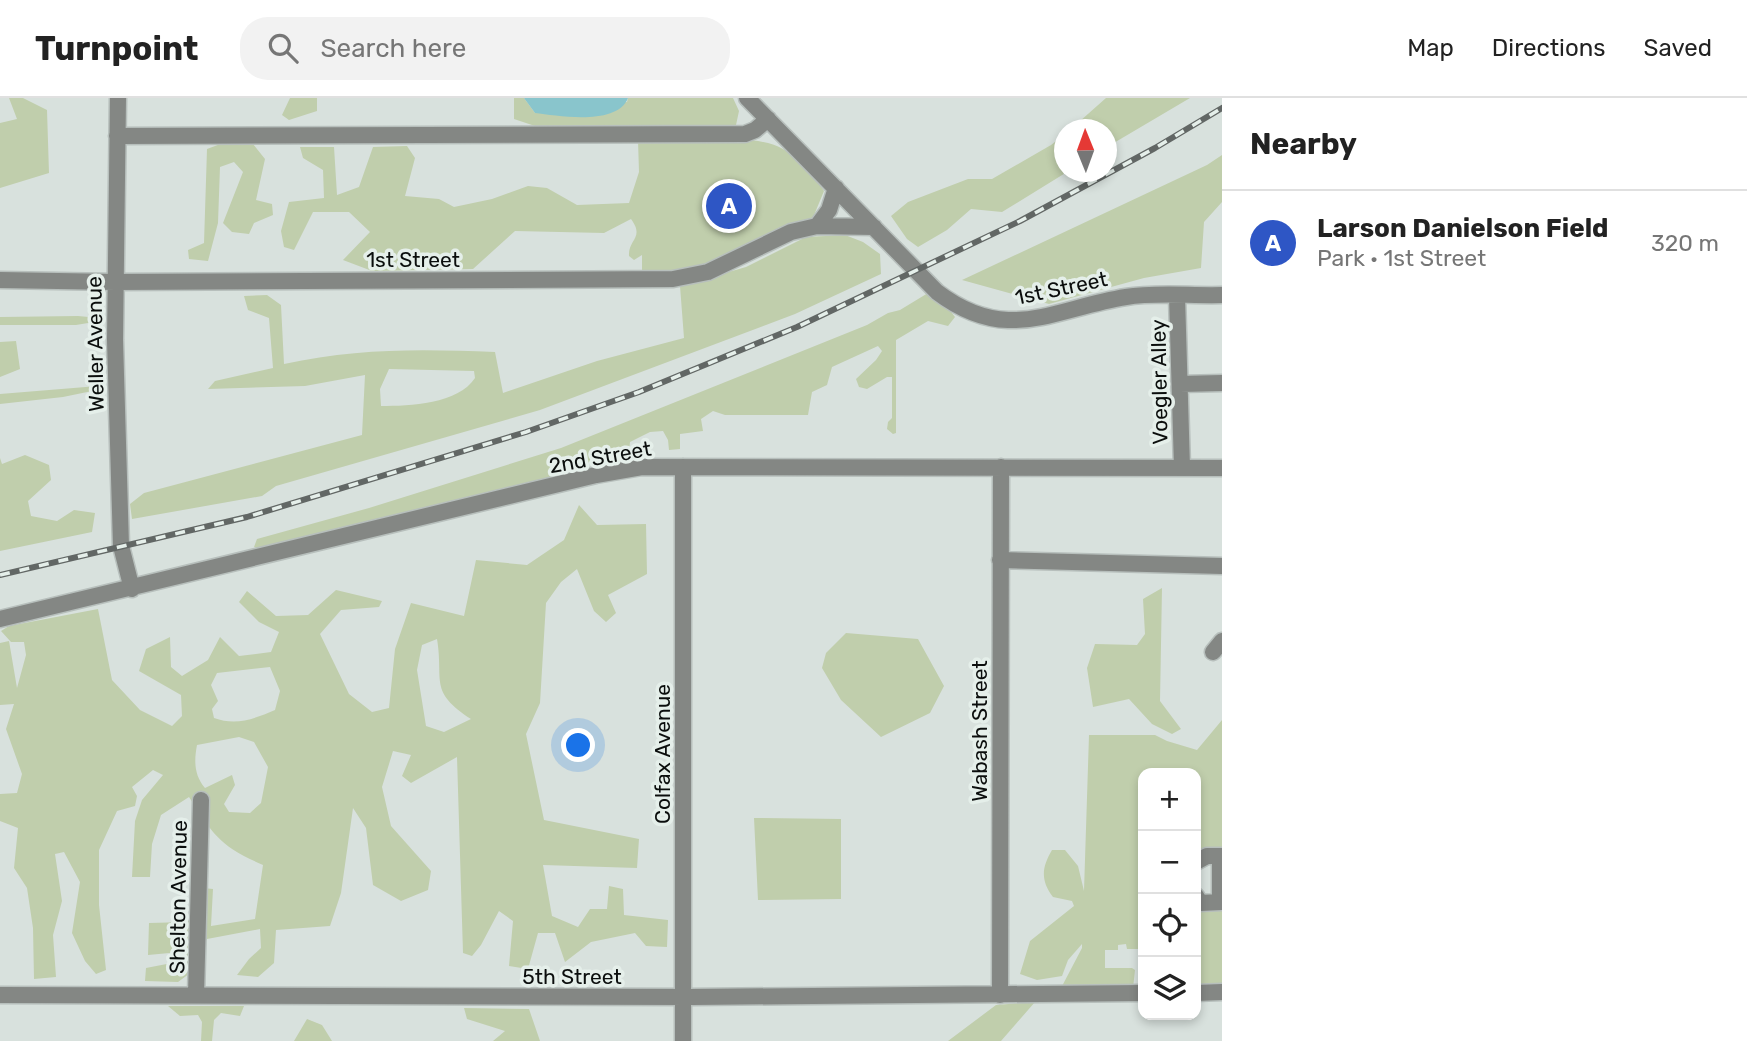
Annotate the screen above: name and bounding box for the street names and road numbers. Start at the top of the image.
street label: 1st Street [366,247,460,272]
street label: 1st Street [1013,266,1109,310]
street label: Weller Avenue [81,276,109,412]
street label: Voegler Alley [1145,319,1173,445]
street label: 2nd Street [547,436,653,478]
street label: Wabash Street [967,660,992,802]
street label: Colfax Avenue [650,684,675,824]
street label: Shelton Avenue [164,820,192,974]
street label: 5th Street [522,964,622,989]

